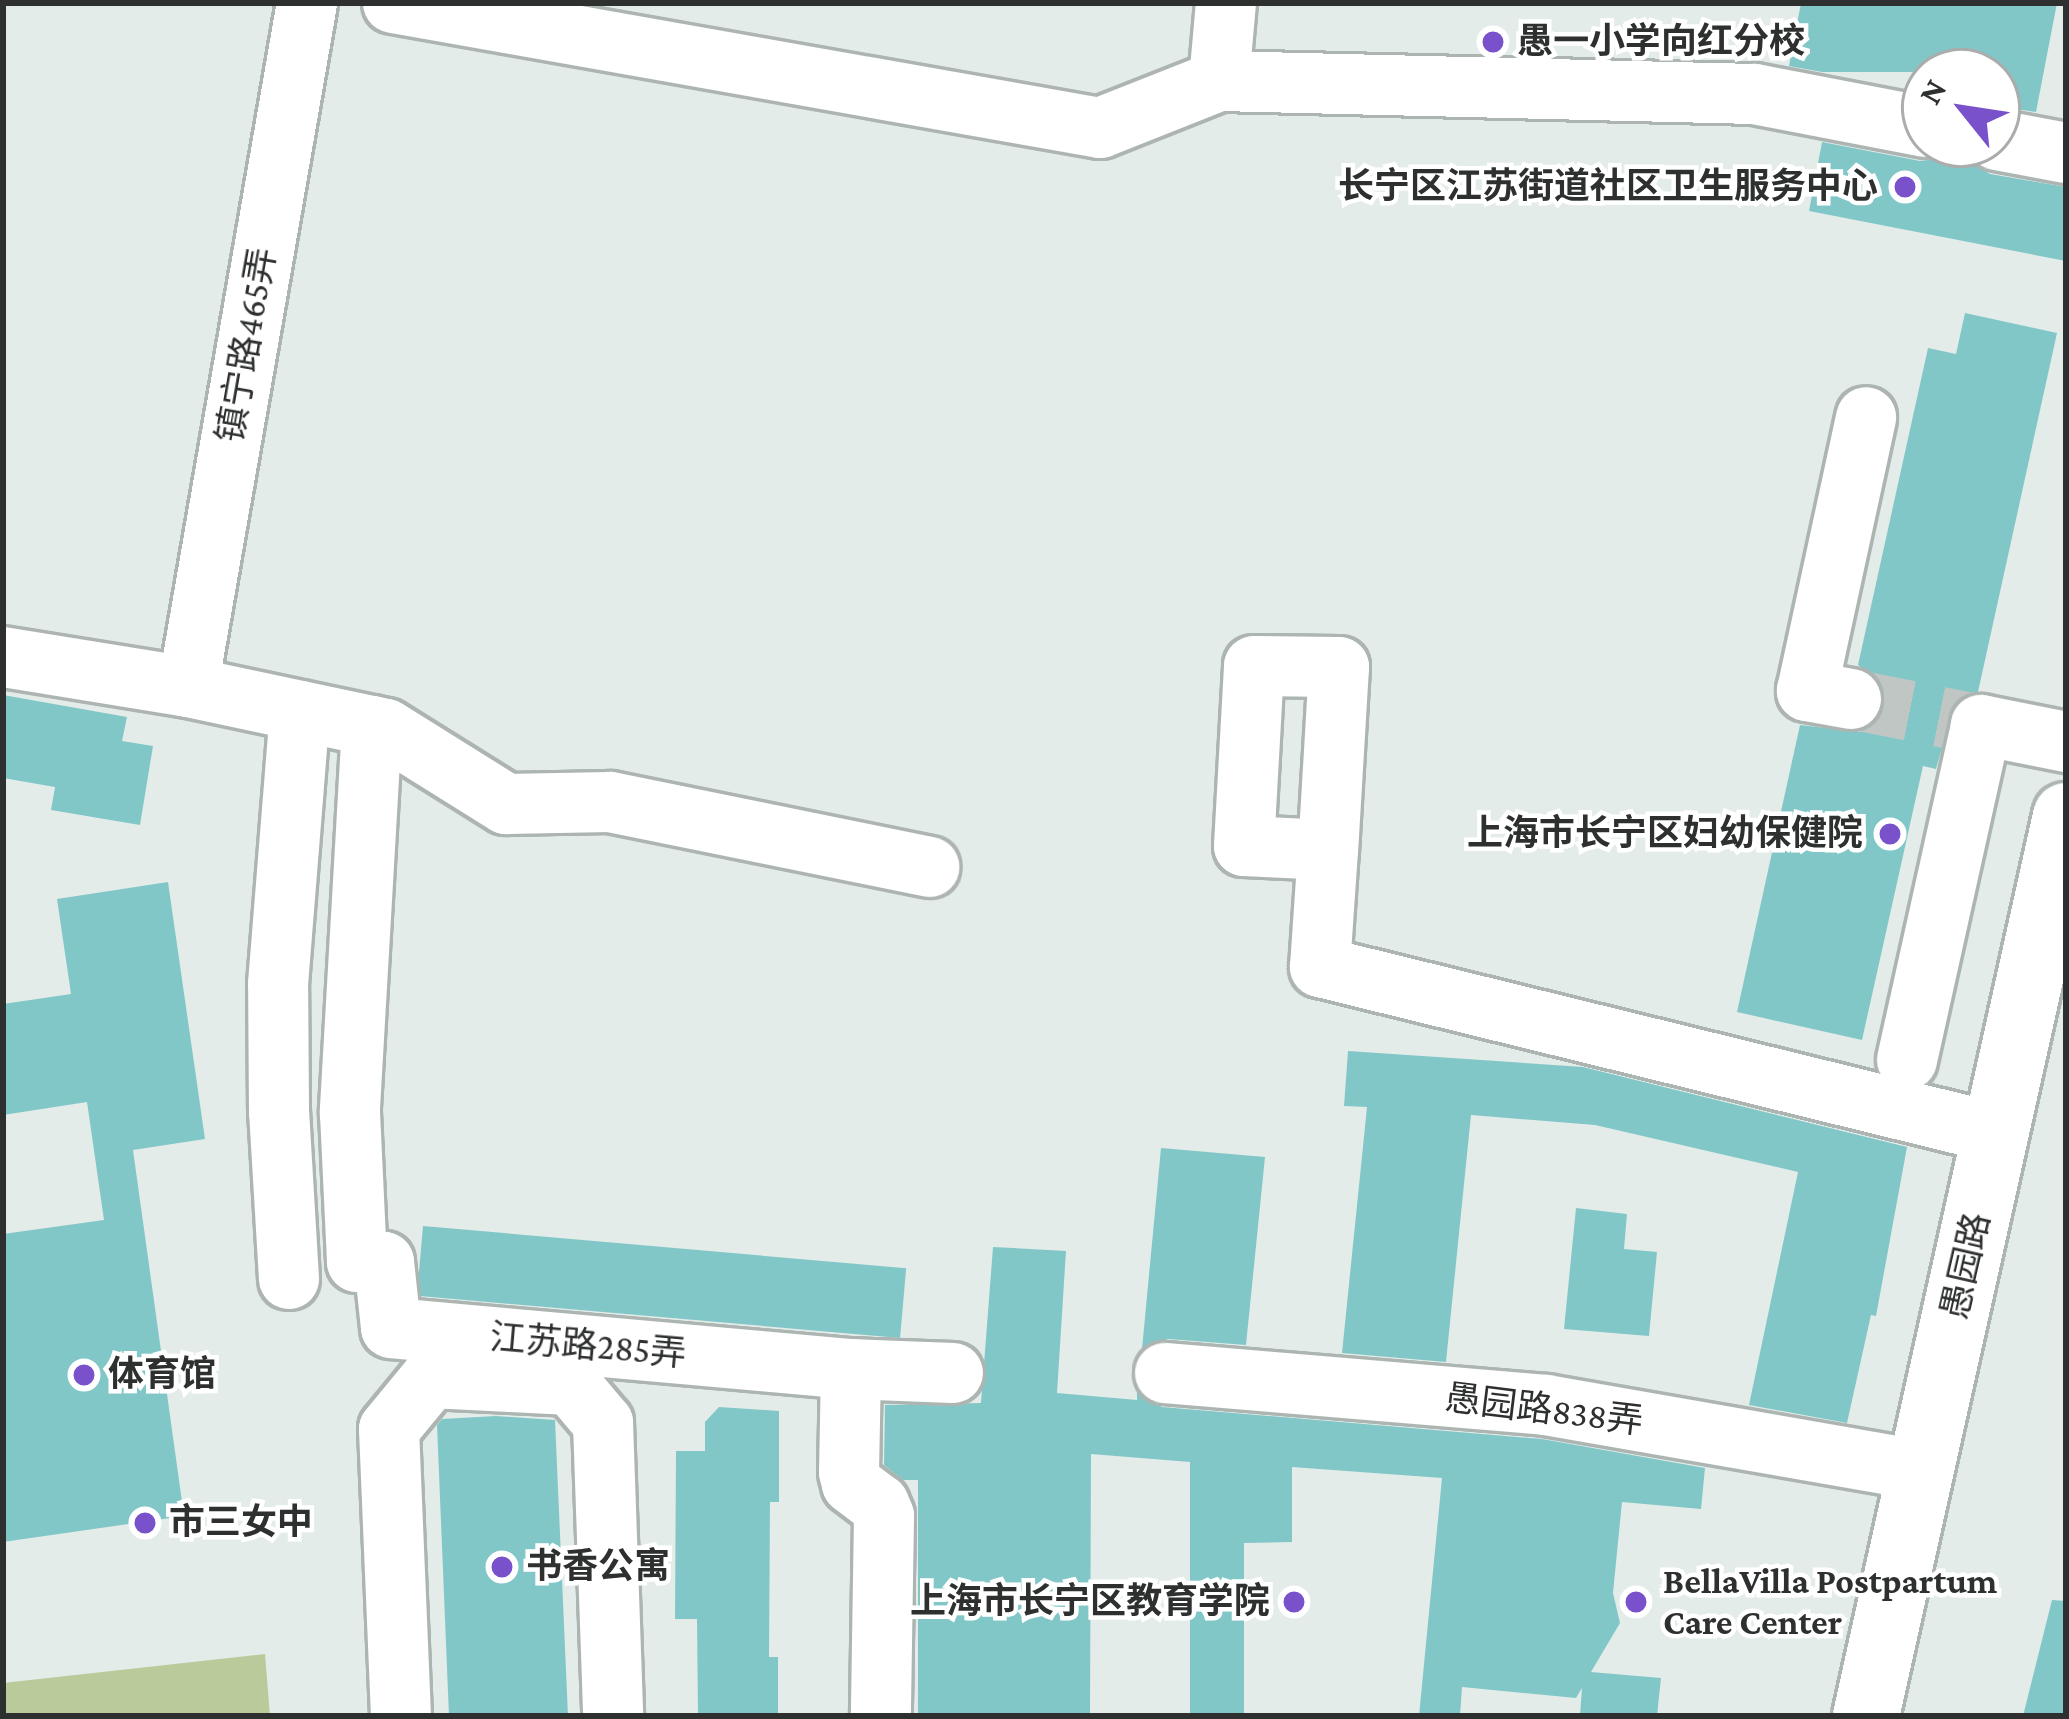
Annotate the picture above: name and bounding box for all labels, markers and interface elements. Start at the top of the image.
place label: 愚一小学向红分校 [1517,20,1805,64]
marker: 愚一小学向红分校 [1480,29,1506,55]
north arrow [1901,48,2021,168]
text: N [1910,72,1954,110]
place label: 长宁区江苏街道社区卫生服务中心 [1338,165,1878,209]
marker: 长宁区江苏街道社区卫生服务中心 [1889,171,1921,203]
street label: 镇宁路465弄 [209,244,285,446]
place label: 上海市长宁区妇幼保健院 [1467,812,1863,856]
marker: 上海市长宁区妇幼保健院 [1874,818,1906,850]
street label: 愚园路 [1933,1209,1999,1323]
street label: 江苏路285弄 [488,1316,688,1376]
place label: 体育馆 [108,1353,216,1397]
marker: 体育馆 [71,1362,97,1388]
street label: 愚园路838弄 [1443,1376,1645,1444]
place label: 市三女中 [169,1501,313,1545]
marker: 市三女中 [132,1510,158,1536]
place label: 书香公寓 [526,1545,670,1589]
marker: 书香公寓 [489,1554,515,1580]
place label: BellaVilla Postpartum Care Center [1663,1559,1997,1644]
place label: 上海市长宁区教育学院 [910,1580,1270,1624]
marker: BellaVilla Postpartum Care Center [1620,1586,1652,1618]
marker: 上海市长宁区教育学院 [1281,1589,1307,1615]

